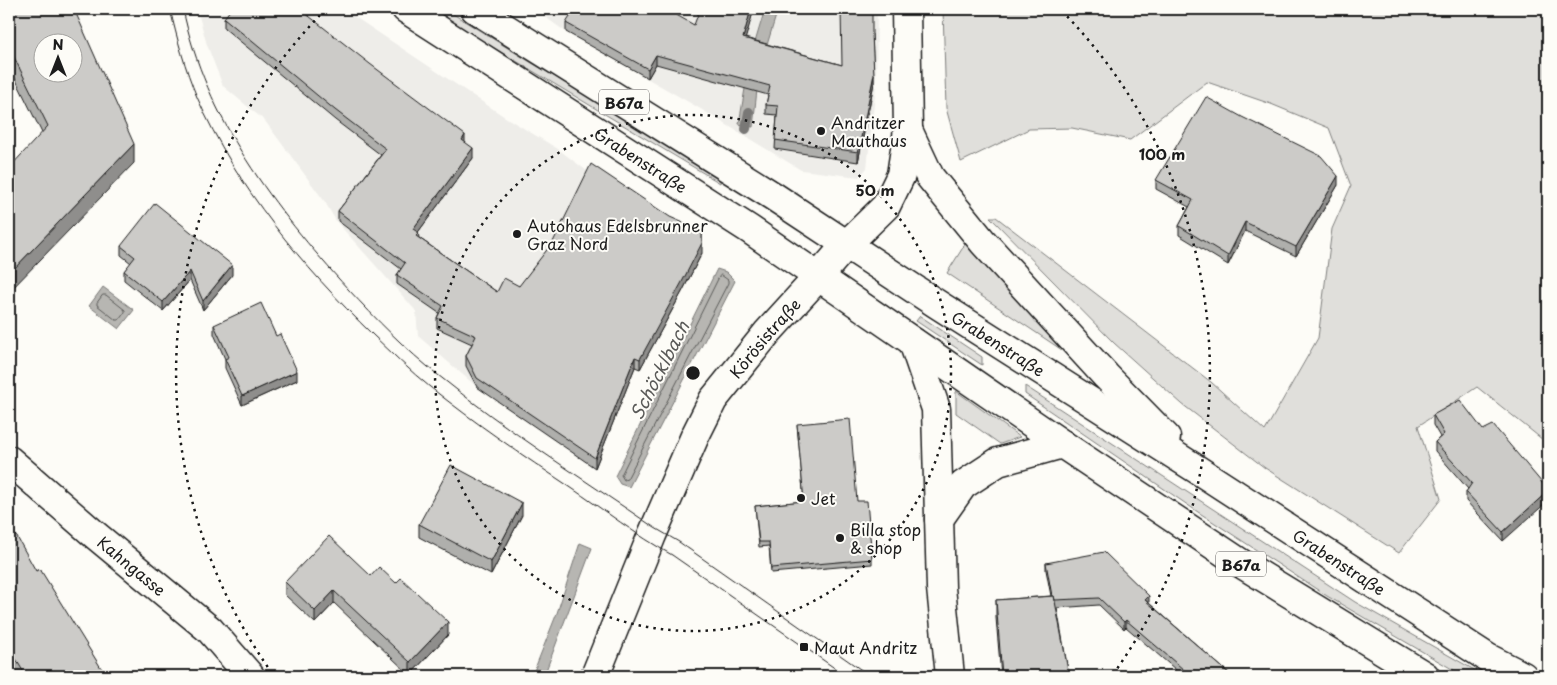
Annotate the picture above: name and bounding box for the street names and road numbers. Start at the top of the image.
road number: B67a [599,90,649,114]
street label: Grabenstraße [590,121,692,198]
street label: Körösistraße [723,292,806,383]
street label: Grabenstraße [947,304,1050,382]
street label: Grabenstraße [1288,523,1391,601]
street label: Kahngasse [92,530,172,601]
road number: B67a [1216,552,1266,576]

